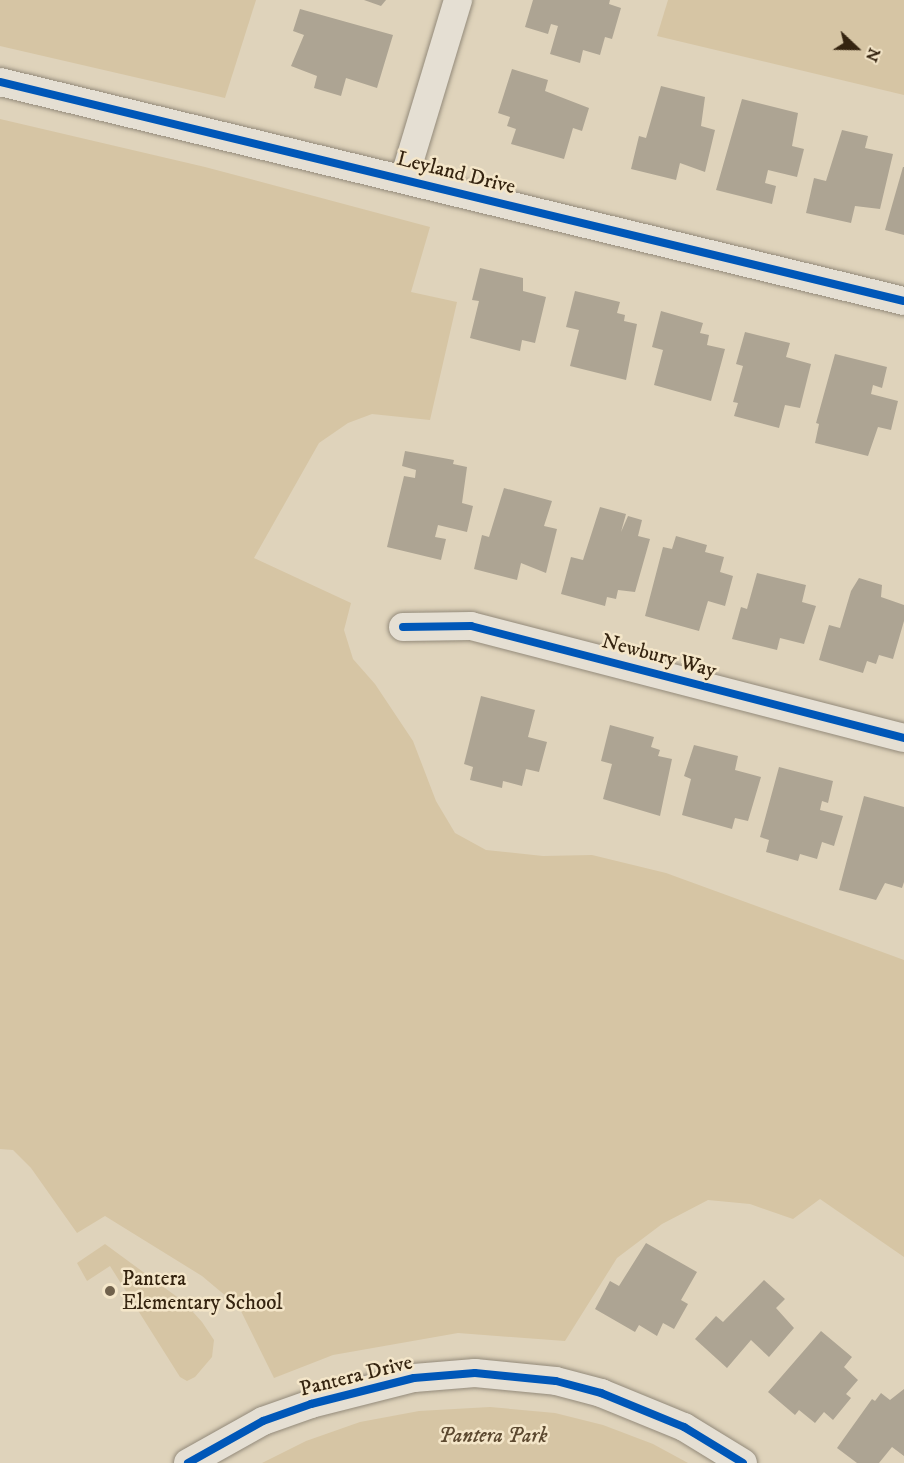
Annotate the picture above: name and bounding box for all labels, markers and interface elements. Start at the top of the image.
north arrow [826,18,886,78]
text: N [861,45,884,65]
street label: Leyland Drive [394,146,518,200]
street label: Newbury Way [599,629,719,683]
place label: Pantera Elementary School [122,1266,283,1316]
marker: Pantera Elementary School [103,1284,117,1298]
street label: Pantera Drive [297,1350,415,1402]
park label: Pantera Park [439,1423,547,1449]

